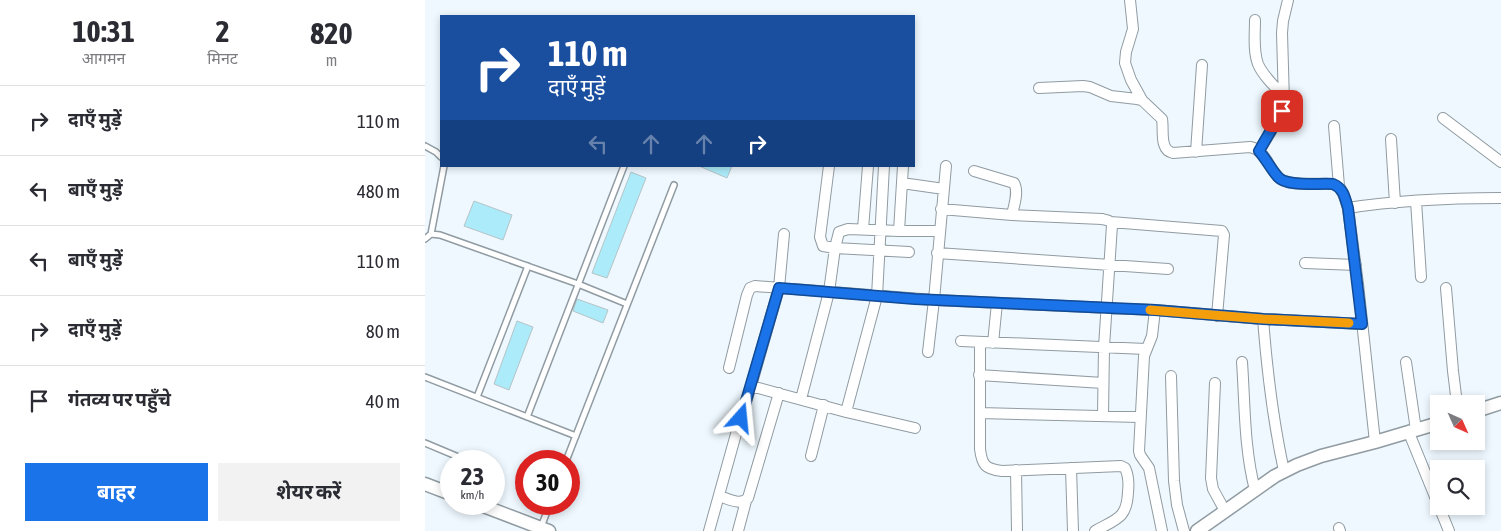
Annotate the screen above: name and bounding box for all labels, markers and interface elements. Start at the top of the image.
text: 10:31 [72,14,135,48]
text: 2 [215,14,230,48]
text: 820 [310,16,353,50]
text: 110 m [548,33,627,73]
icon: right [465,35,530,100]
text: आगमन [82,49,126,67]
text: मिनट [207,49,238,67]
text: m [326,51,337,69]
text: दाएँ मुड़ें [548,74,606,100]
pin [1261,90,1303,132]
icon: arrive [1268,97,1296,125]
icon: right [25,107,53,135]
text: दाएँ मुड़ें [68,108,122,130]
text: 110 m [357,110,400,132]
icon: left [584,130,612,158]
icon: ahead [637,130,665,158]
icon: ahead [690,130,718,158]
icon: right [743,130,771,158]
icon: left [25,177,53,205]
text: बाएँ मुड़ें [68,178,123,200]
text: 480 m [357,180,400,202]
icon: left [25,247,53,275]
text: बाएँ मुड़ें [68,248,123,270]
text: 110 m [357,250,400,272]
icon: right [25,317,53,345]
text: दाएँ मुड़ें [68,318,122,340]
text: 80 m [366,320,400,342]
icon: arrive [25,387,53,415]
text: गंतव्य पर पहुँचे [68,388,171,410]
text: 40 m [366,390,400,412]
position arrow [714,391,766,443]
north arrow [1430,395,1485,450]
map controls [1430,395,1485,515]
speed limit sign: 30 [515,450,580,515]
button: search [1430,460,1485,515]
text: 23 [461,462,484,490]
button: बाहर [25,463,208,521]
button: शेयर करें [218,463,400,521]
text: km/h [461,488,484,502]

